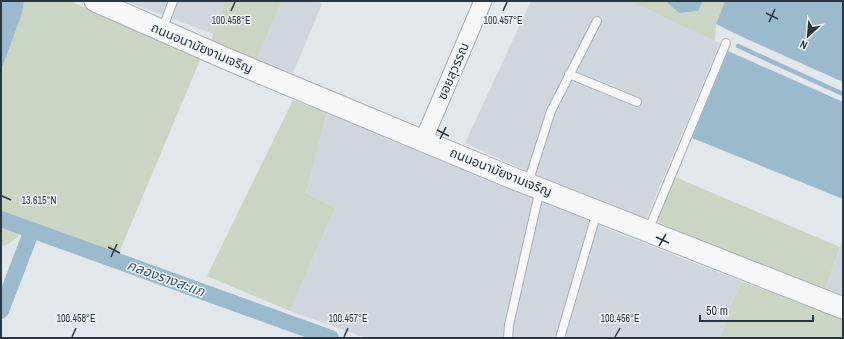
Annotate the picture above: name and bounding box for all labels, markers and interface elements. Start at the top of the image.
text: 100.458°E [211,14,251,27]
text: 100.457°E [483,14,523,27]
north arrow [788,16,828,56]
street label: ถนนอนามัยงามเจริญ [149,19,255,77]
text: N [798,37,810,53]
street label: ซอยสุวรรณ [433,40,473,102]
street label: ถนนอนามัยงามเจริญ [447,144,555,200]
text: 13.615°N [22,194,57,207]
water label: คลองรางสะแก [125,256,208,301]
scale bar [700,297,813,323]
text: 50 m [706,303,728,319]
text: 100.458°E [56,312,96,325]
text: 100.457°E [328,312,368,325]
text: 100.456°E [600,312,640,325]

